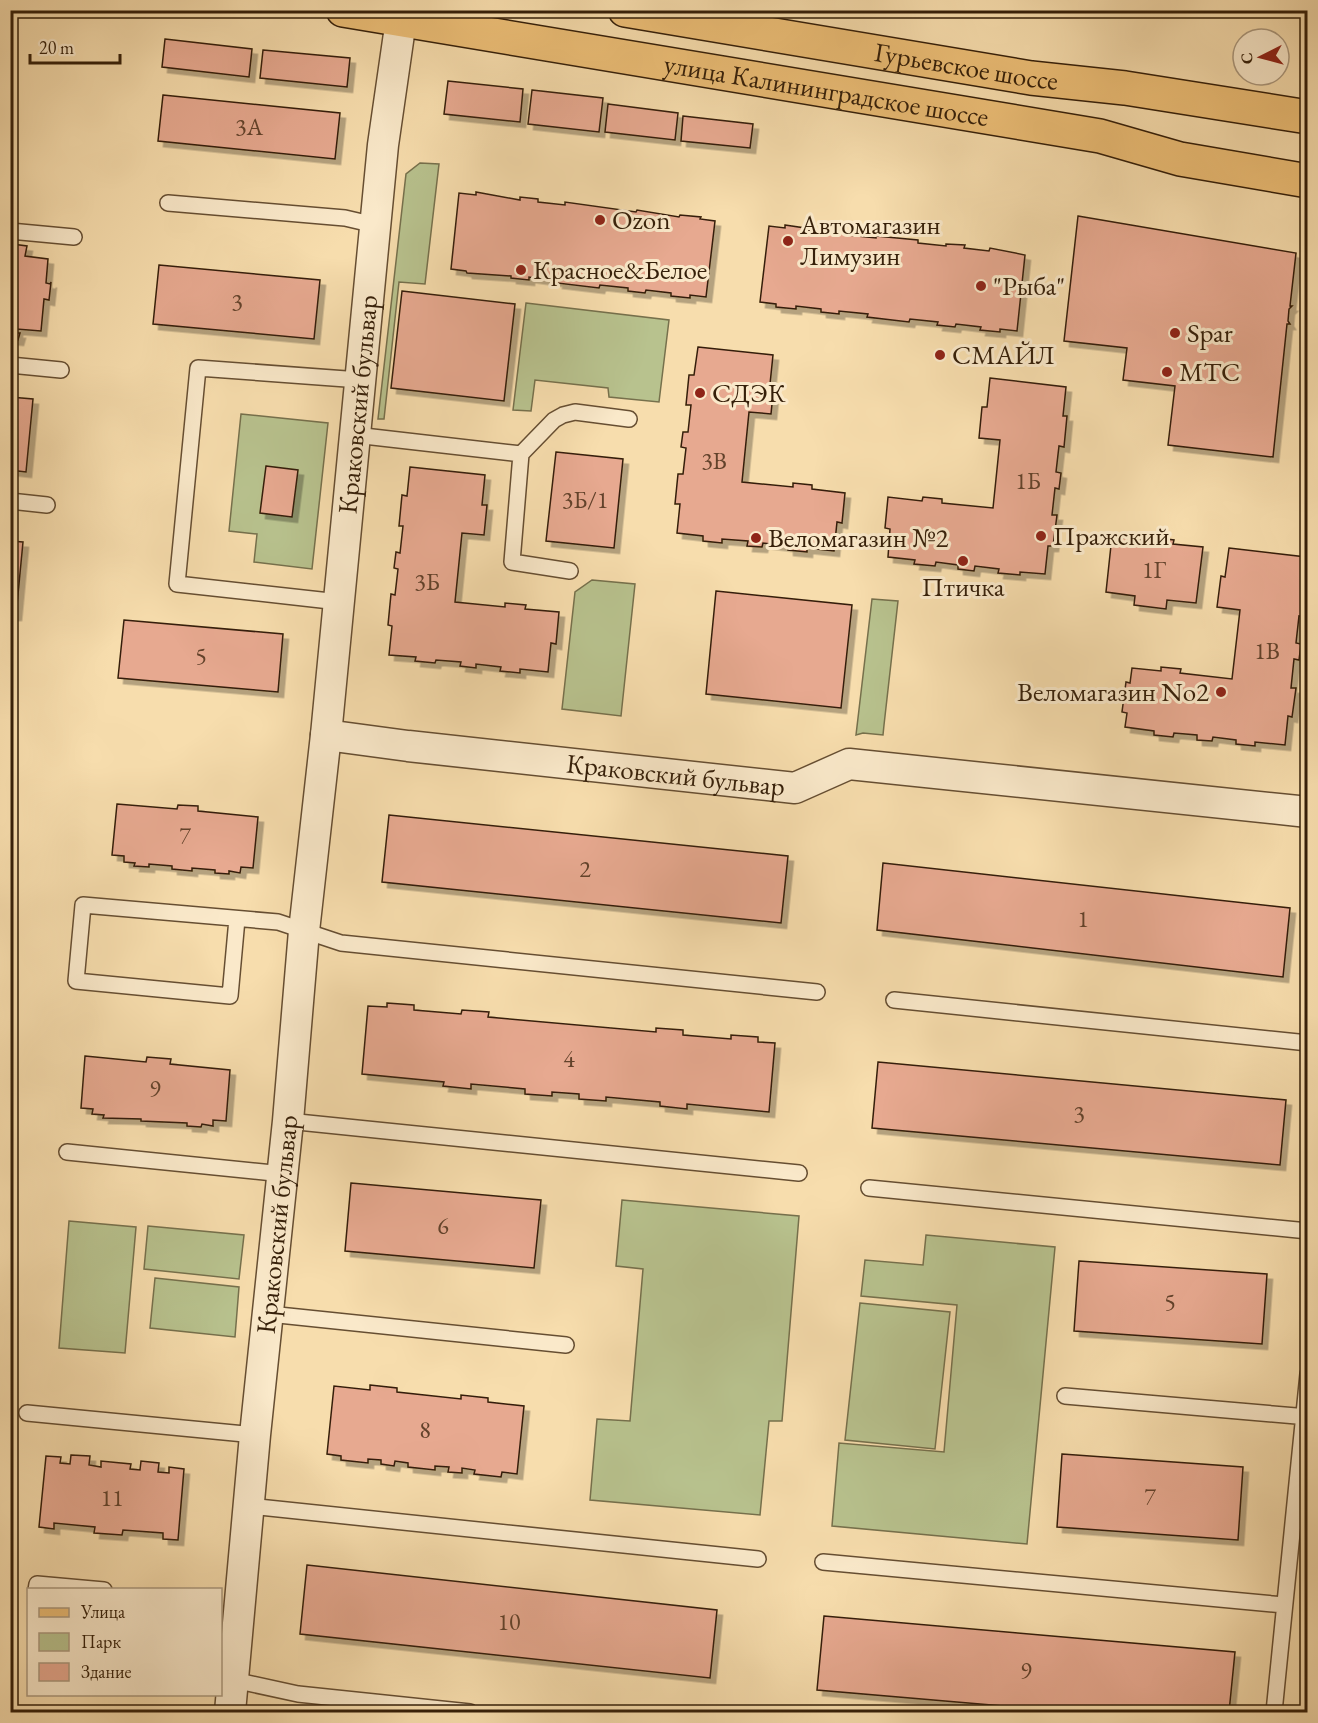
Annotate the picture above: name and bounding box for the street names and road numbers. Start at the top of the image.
street label: Гурьевское шоссе [872,34,1060,98]
street label: улица Калининградское шоссе [661,46,991,134]
street label: Краковский бульвар [329,293,385,515]
street label: Краковский бульвар [565,745,787,804]
street label: Краковский бульвар [248,1113,306,1335]

